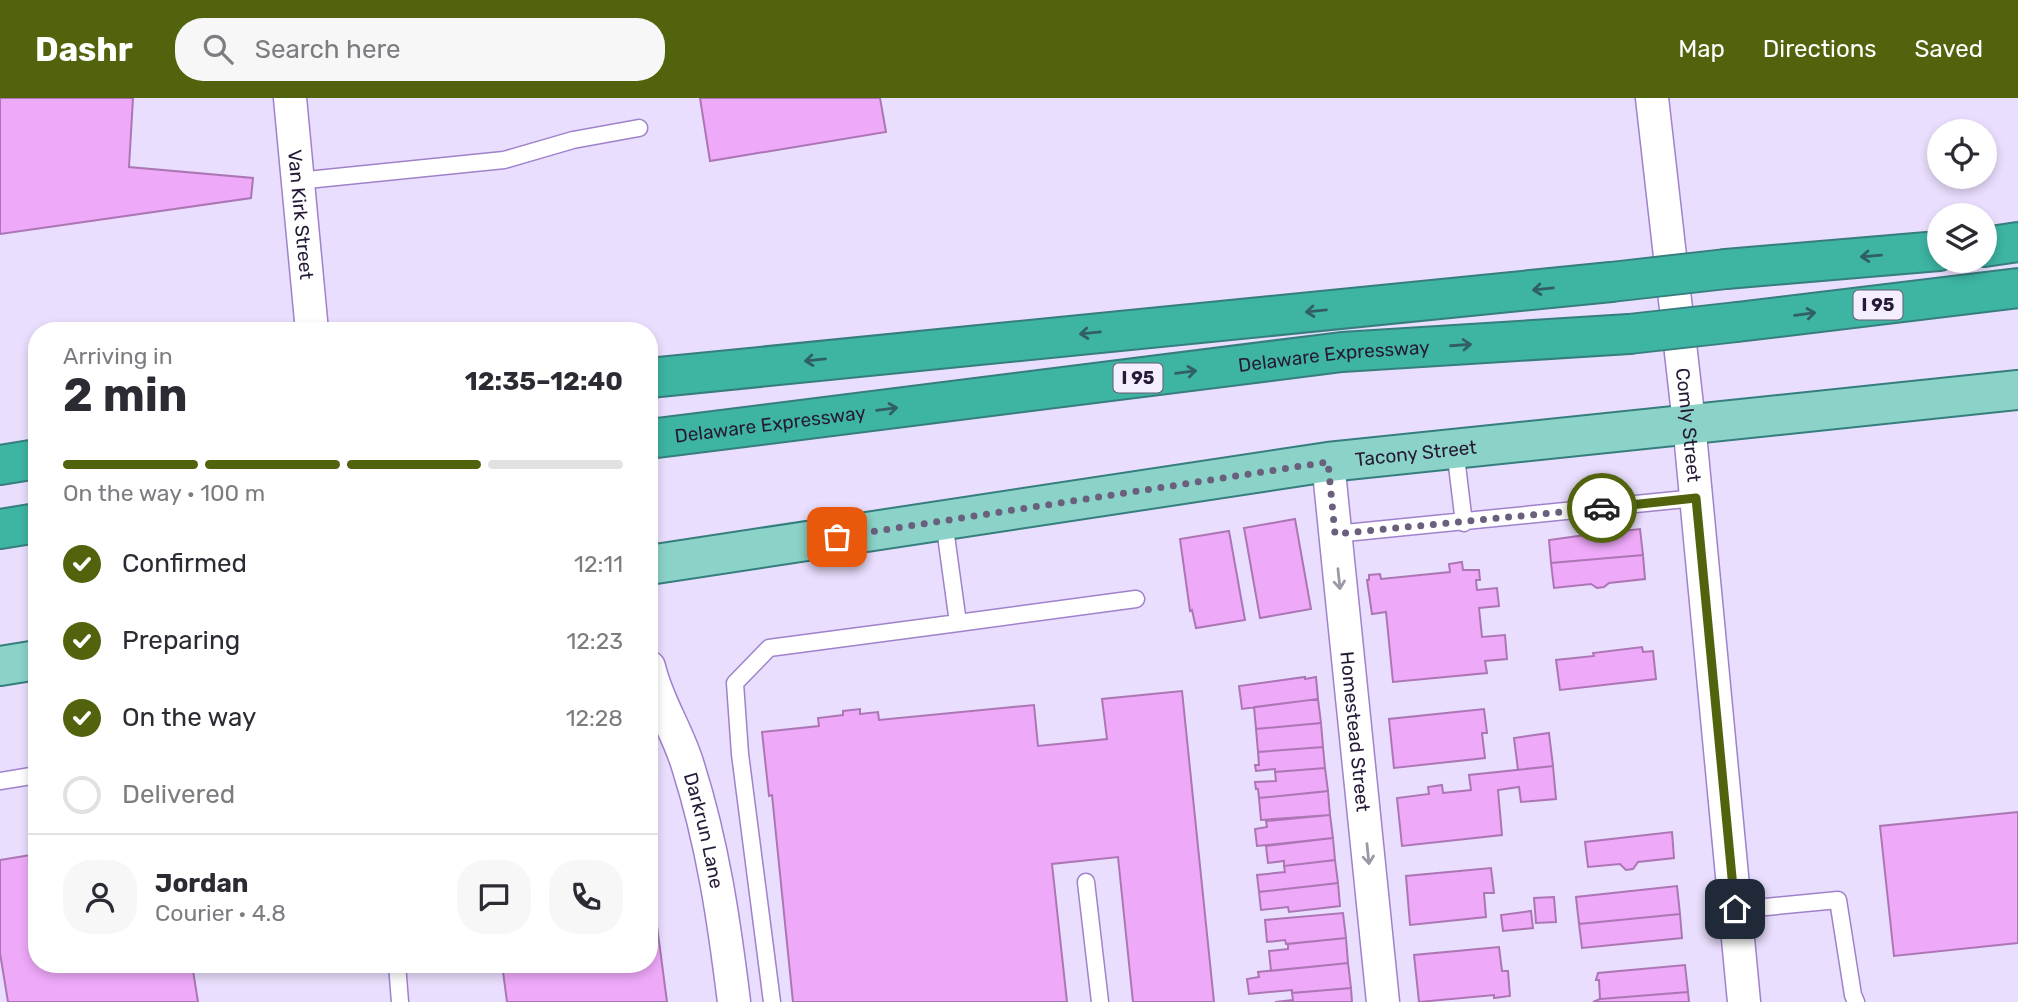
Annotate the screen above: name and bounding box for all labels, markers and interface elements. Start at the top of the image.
search box [175,18,665,81]
text: Dashr [35,30,133,69]
icon: search [199,30,237,68]
text: Search here [255,34,401,65]
text: Map [1678,35,1725,63]
text: Directions [1763,35,1876,63]
text: Saved [1914,35,1983,63]
map controls [1927,119,1997,273]
button: locate [1927,119,1997,189]
street label: Van Kirk Street [283,148,319,281]
button: layers [1927,203,1997,273]
one-way arrow [1860,250,1883,263]
one-way arrow [1532,282,1555,295]
road number: I 95 [1854,290,1902,320]
one-way arrow [1306,305,1328,318]
one-way arrow [1793,307,1816,320]
one-way arrow [1079,327,1102,340]
street label: Delaware Expressway [1237,335,1430,376]
one-way arrow [1449,338,1472,351]
text: Arriving in [63,342,173,370]
one-way arrow [804,354,827,367]
road number: I 95 [1114,364,1162,392]
one-way arrow [1174,365,1197,378]
text: 12:35–12:40 [465,366,623,397]
street label: Comly Street [1671,367,1706,484]
text: 2 min [63,368,188,423]
street label: Delaware Expressway [673,400,867,447]
one-way arrow [875,403,898,416]
street label: Tacony Street [1354,435,1478,471]
courier [1567,473,1637,543]
text: On the way · 100 m [63,479,265,507]
icon: car [1583,489,1621,527]
pin [807,507,867,567]
icon: bag [818,518,856,556]
icon: check [63,545,101,583]
text: Confirmed [122,548,247,579]
text: 12:11 [574,550,623,578]
one-way arrow [1333,567,1346,590]
icon: check [63,622,101,660]
text: Preparing [122,625,240,656]
text: 12:23 [566,627,623,655]
street label: Homestead Street [1336,650,1375,814]
icon: check [63,699,101,737]
text: On the way [122,702,256,733]
text: 12:28 [566,704,623,732]
street label: Darkrun Lane [679,769,729,890]
text: Delivered [122,779,235,810]
one-way arrow [1362,842,1375,865]
button: person [63,860,137,934]
button: chat [457,860,531,934]
button: phone [549,860,623,934]
text: Jordan [155,868,248,899]
pin [1705,879,1765,939]
icon: home [1716,890,1754,928]
text: Courier · 4.8 [155,899,286,927]

